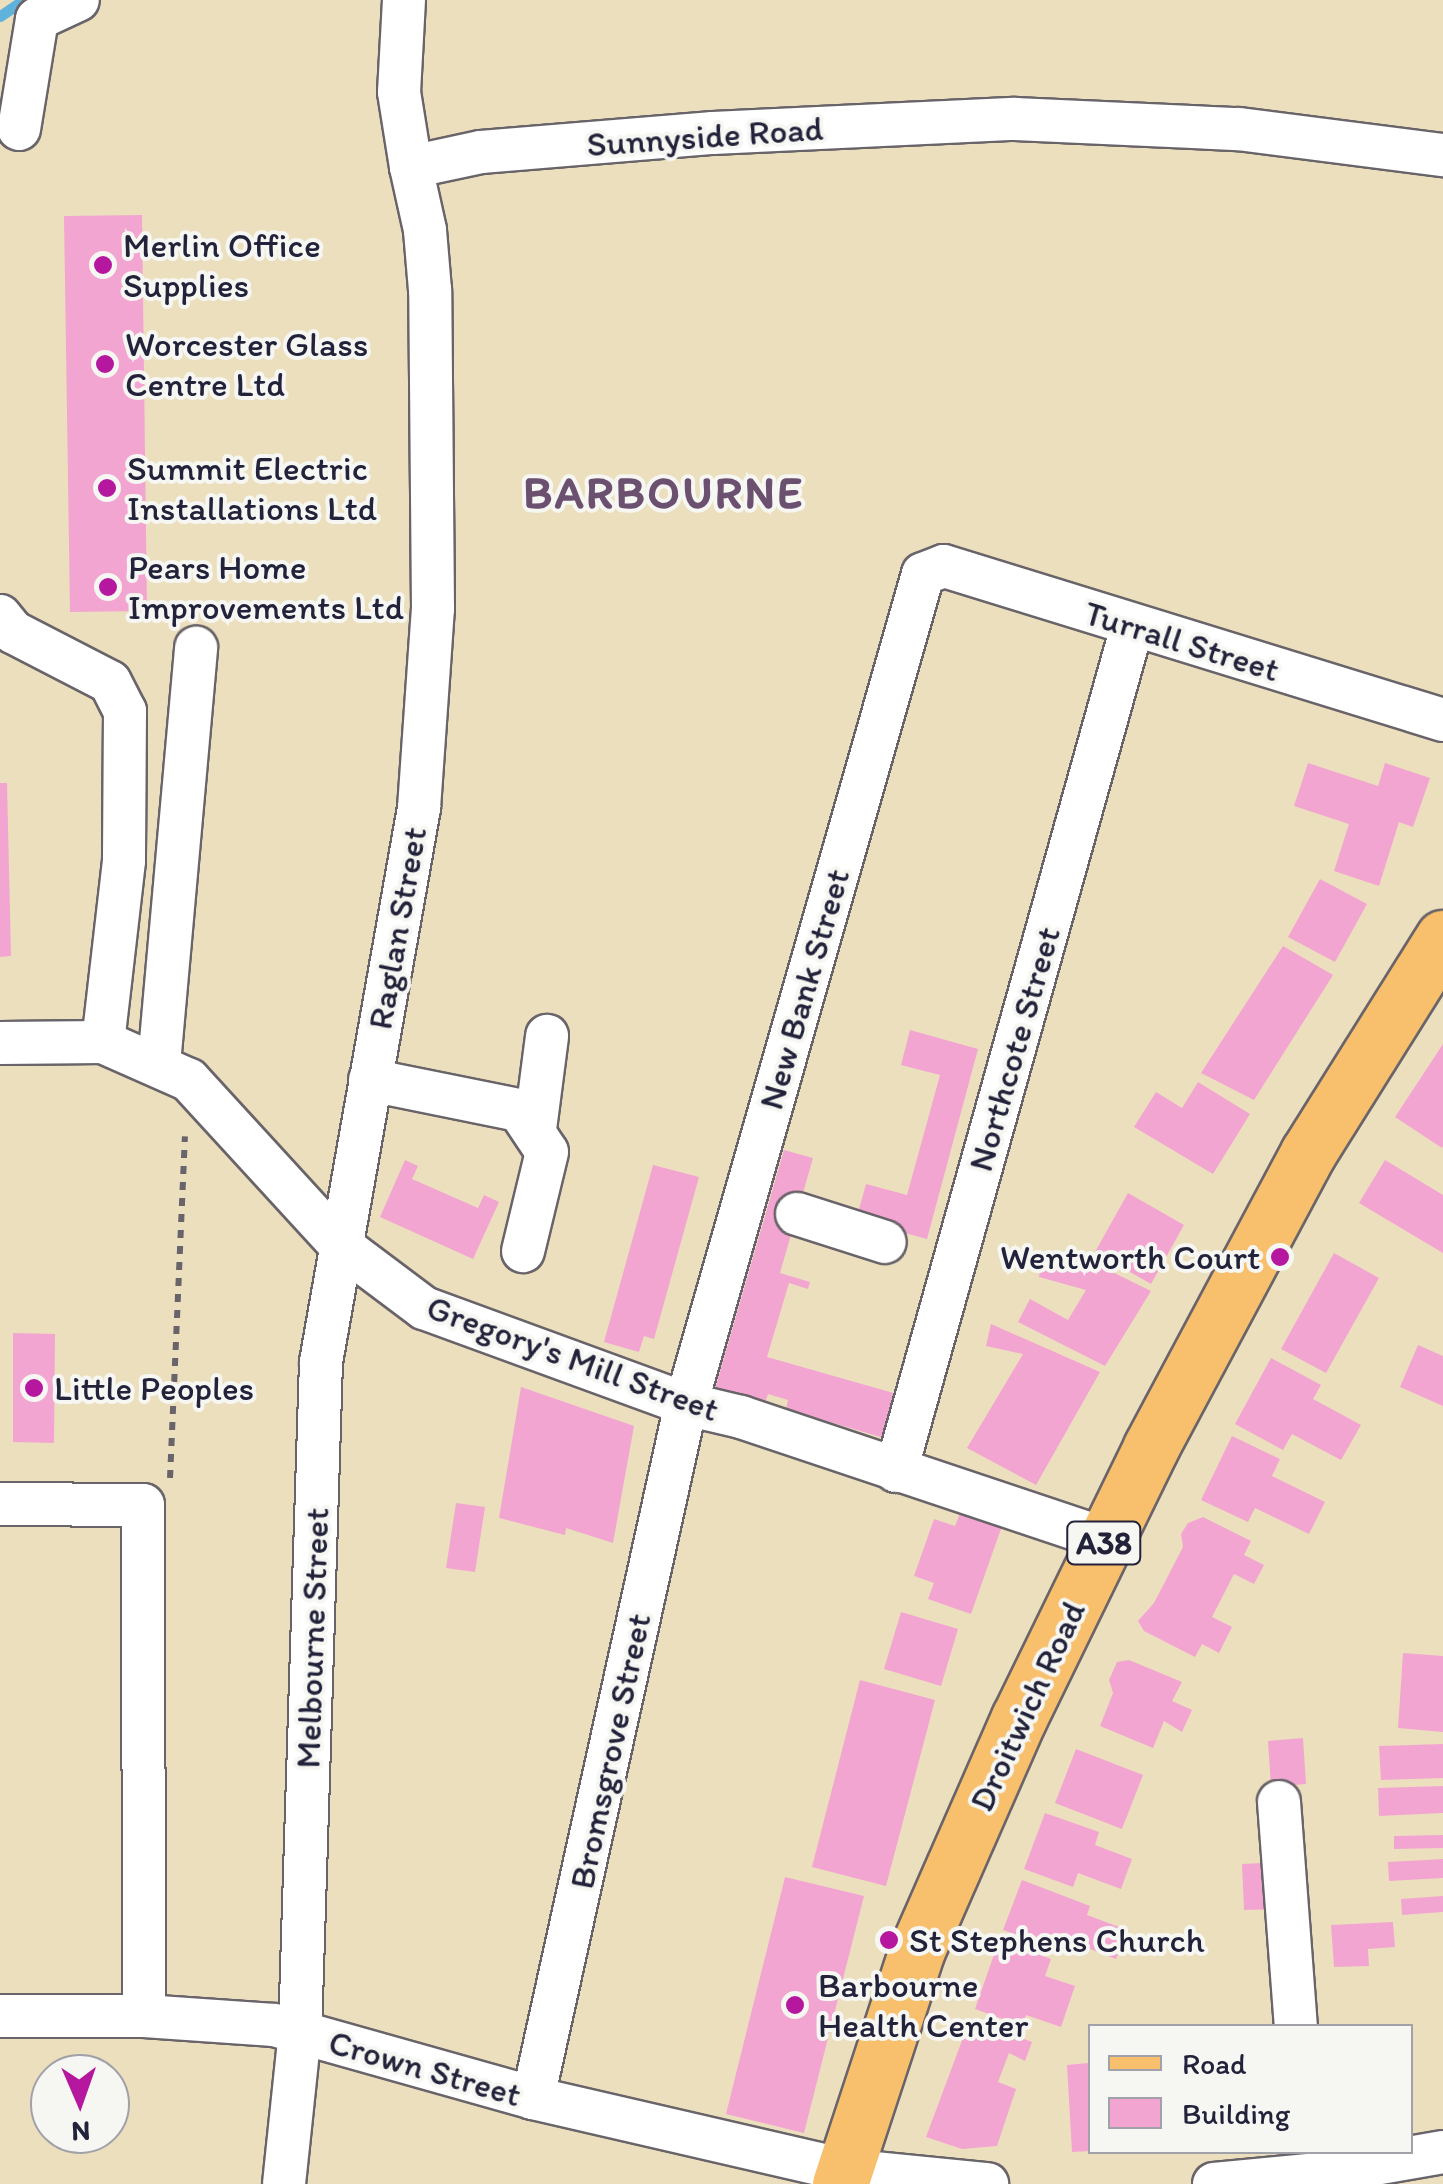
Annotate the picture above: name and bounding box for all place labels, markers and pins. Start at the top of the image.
place label: Merlin Office Supplies [123,224,321,306]
marker: Merlin Office Supplies [92,254,114,276]
place label: Worcester Glass Centre Ltd [125,323,369,405]
marker: Worcester Glass Centre Ltd [94,353,116,375]
place label: Summit Electric Installations Ltd [127,447,377,529]
marker: Summit Electric Installations Ltd [96,477,118,499]
place label: Pears Home Improvements Ltd [128,546,403,628]
marker: Pears Home Improvements Ltd [97,576,119,598]
place label: Wentworth Court [1000,1236,1260,1278]
marker: Wentworth Court [1269,1246,1291,1268]
place label: Little Peoples [54,1367,254,1409]
marker: Little Peoples [23,1377,45,1399]
place label: St Stephens Church [909,1919,1204,1961]
marker: St Stephens Church [878,1929,900,1951]
place label: Barbourne Health Center [818,1964,1028,2046]
marker: Barbourne Health Center [782,1992,808,2018]

